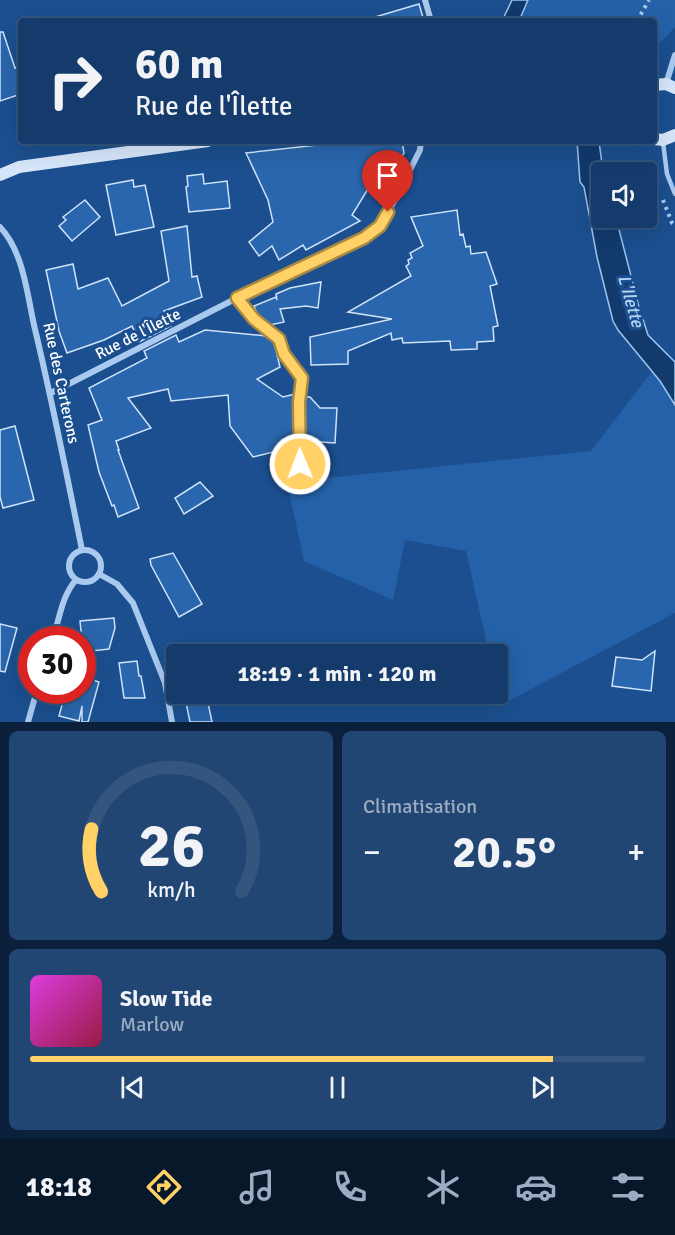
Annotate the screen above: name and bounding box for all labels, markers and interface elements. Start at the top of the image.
text: 60 m [135,39,224,90]
icon: right [36,42,114,120]
text: Rue de l'Îlette [135,90,292,123]
pin [362,150,413,212]
icon: arrive [371,159,404,192]
map controls [591,162,657,228]
button: sound [591,162,657,228]
water label: L'Ilette [613,272,649,331]
street label: Rue de l'Îlette [92,304,184,364]
street label: Rue des Carterons [38,321,84,445]
position arrow [268,432,332,496]
speed limit sign: 30 [18,626,96,704]
text: 18:19 · 1 min · 120 m [237,660,437,687]
text: Climatisation [363,794,477,819]
text: 26 [137,807,205,884]
text: 20.5° [452,825,556,880]
text: − [363,832,381,873]
text: + [627,832,645,873]
text: km/h [147,878,195,904]
text: Slow Tide [120,985,212,1012]
text: Marlow [120,1012,184,1037]
icon: previous [116,1071,149,1104]
icon: pause [321,1071,354,1104]
icon: next [526,1071,559,1104]
icon: directions [143,1166,185,1208]
icon: music [236,1166,278,1208]
icon: phone [329,1166,371,1208]
icon: climate [422,1166,464,1208]
icon: car [515,1166,557,1208]
icon: filters [607,1166,649,1208]
text: 18:18 [25,1171,92,1204]

